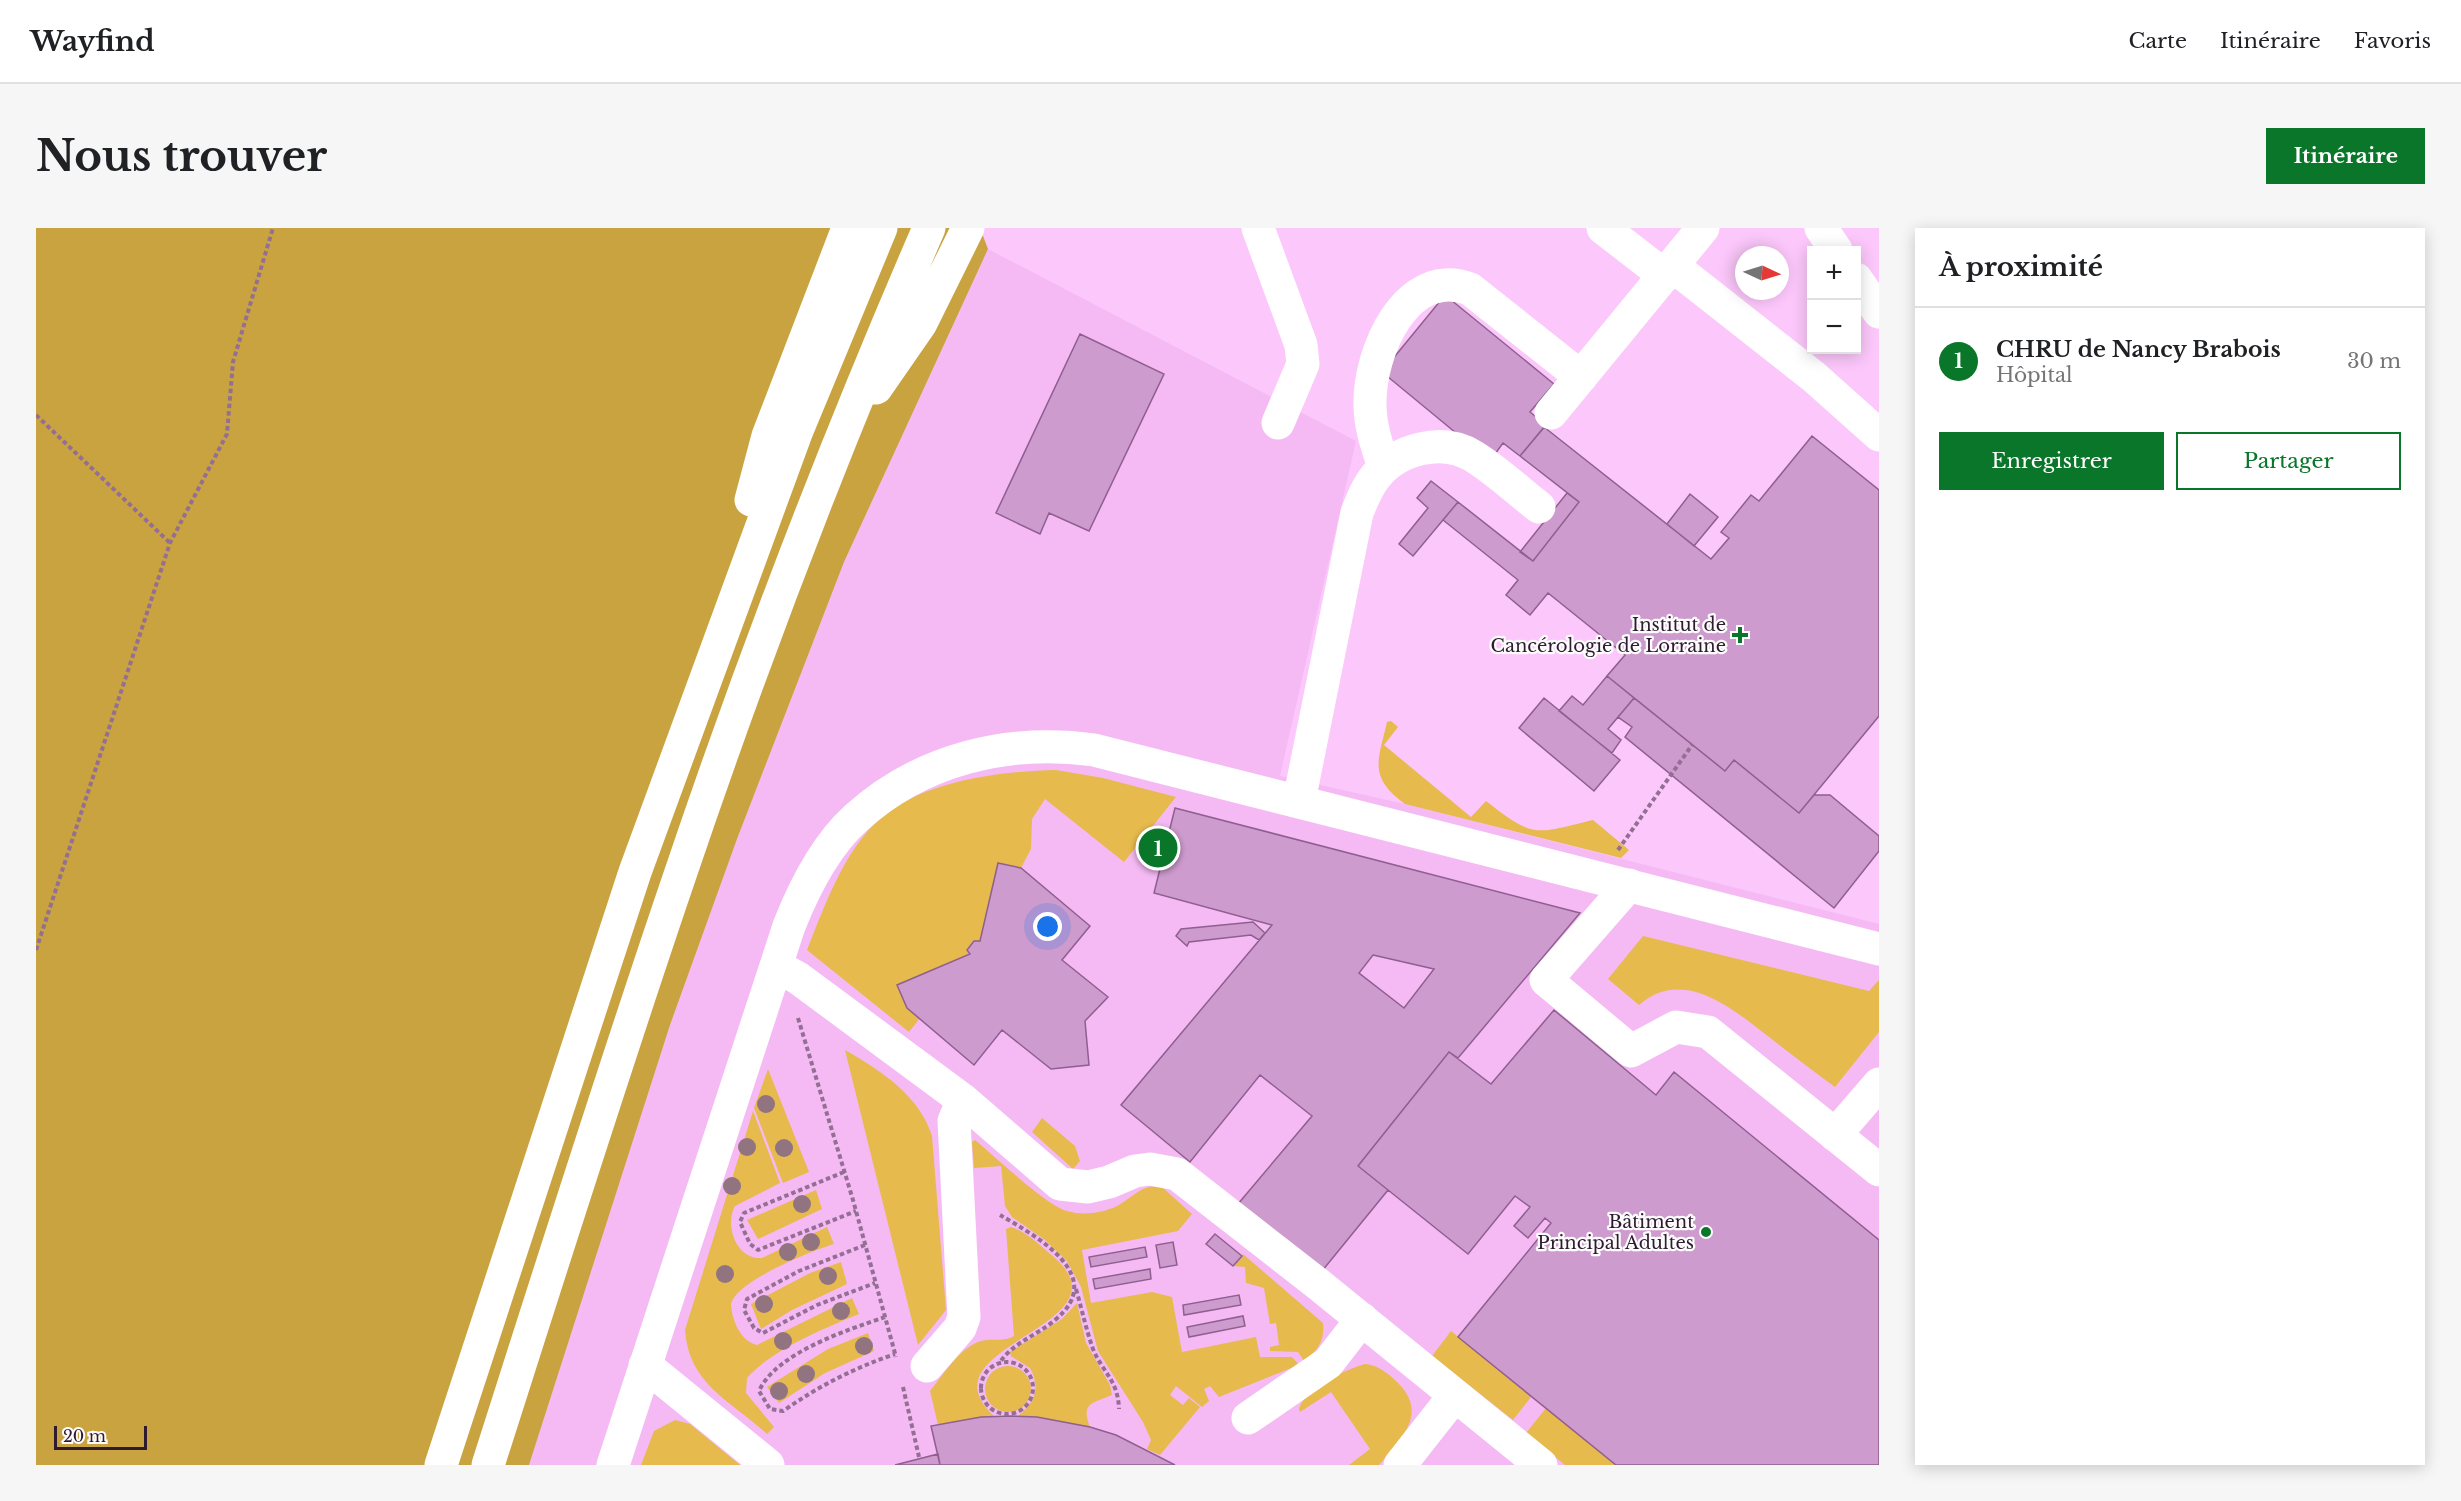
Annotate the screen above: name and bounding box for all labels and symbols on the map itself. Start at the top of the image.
north arrow [1735,246,1789,300]
place label: Institut de Cancérologie de Lorraine [1491,614,1726,657]
marker: Institut de Cancérologie de Lorraine [1731,626,1749,644]
pin: 1 [1138,826,1178,870]
your location [1033,912,1062,941]
place label: Bâtiment Principal Adultes [1537,1211,1694,1254]
marker: Bâtiment Principal Adultes [1699,1225,1713,1239]
scale bar [54,1423,147,1450]

